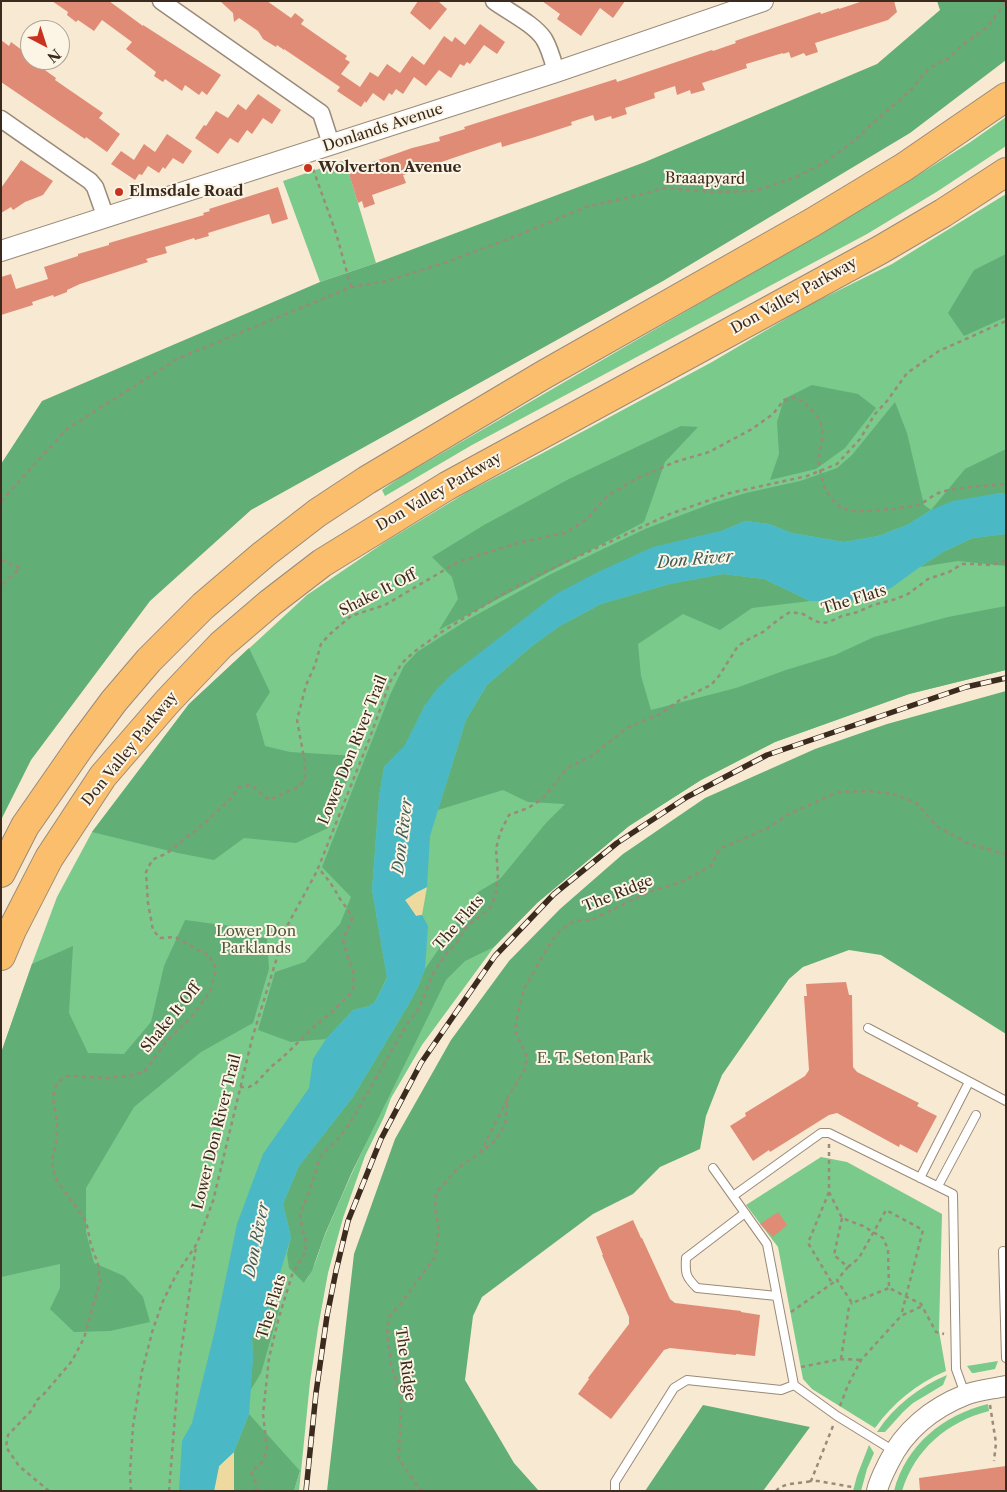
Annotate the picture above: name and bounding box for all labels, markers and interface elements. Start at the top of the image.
north arrow [20,20,70,70]
text: N [44,45,64,67]
street label: Donlands Avenue [321,100,445,156]
place label: Wolverton Avenue [318,159,462,177]
marker: Wolverton Avenue [302,162,314,174]
street label: Braaapyard [665,169,745,189]
place label: Elmsdale Road [129,183,243,201]
marker: Elmsdale Road [113,186,125,198]
street label: Don Valley Parkway [728,254,860,338]
street label: Don Valley Parkway [373,449,505,535]
water label: Don River [656,547,734,573]
street label: Shake It Off [336,566,420,620]
street label: The Flats [819,582,889,618]
street label: Lower Don River Trail [315,673,391,827]
street label: Don Valley Parkway [78,688,182,810]
water label: Don River [389,797,417,875]
street label: The Ridge [580,872,656,916]
street label: The Flats [430,892,488,954]
park label: Lower Don Parklands [216,923,296,958]
street label: Shake It Off [138,980,204,1056]
park label: E. T. Seton Park [537,1050,651,1068]
street label: Lower Don River Trail [189,1053,245,1211]
water label: Don River [240,1201,274,1279]
street label: The Flats [254,1272,290,1342]
street label: The Ridge [391,1326,419,1402]

